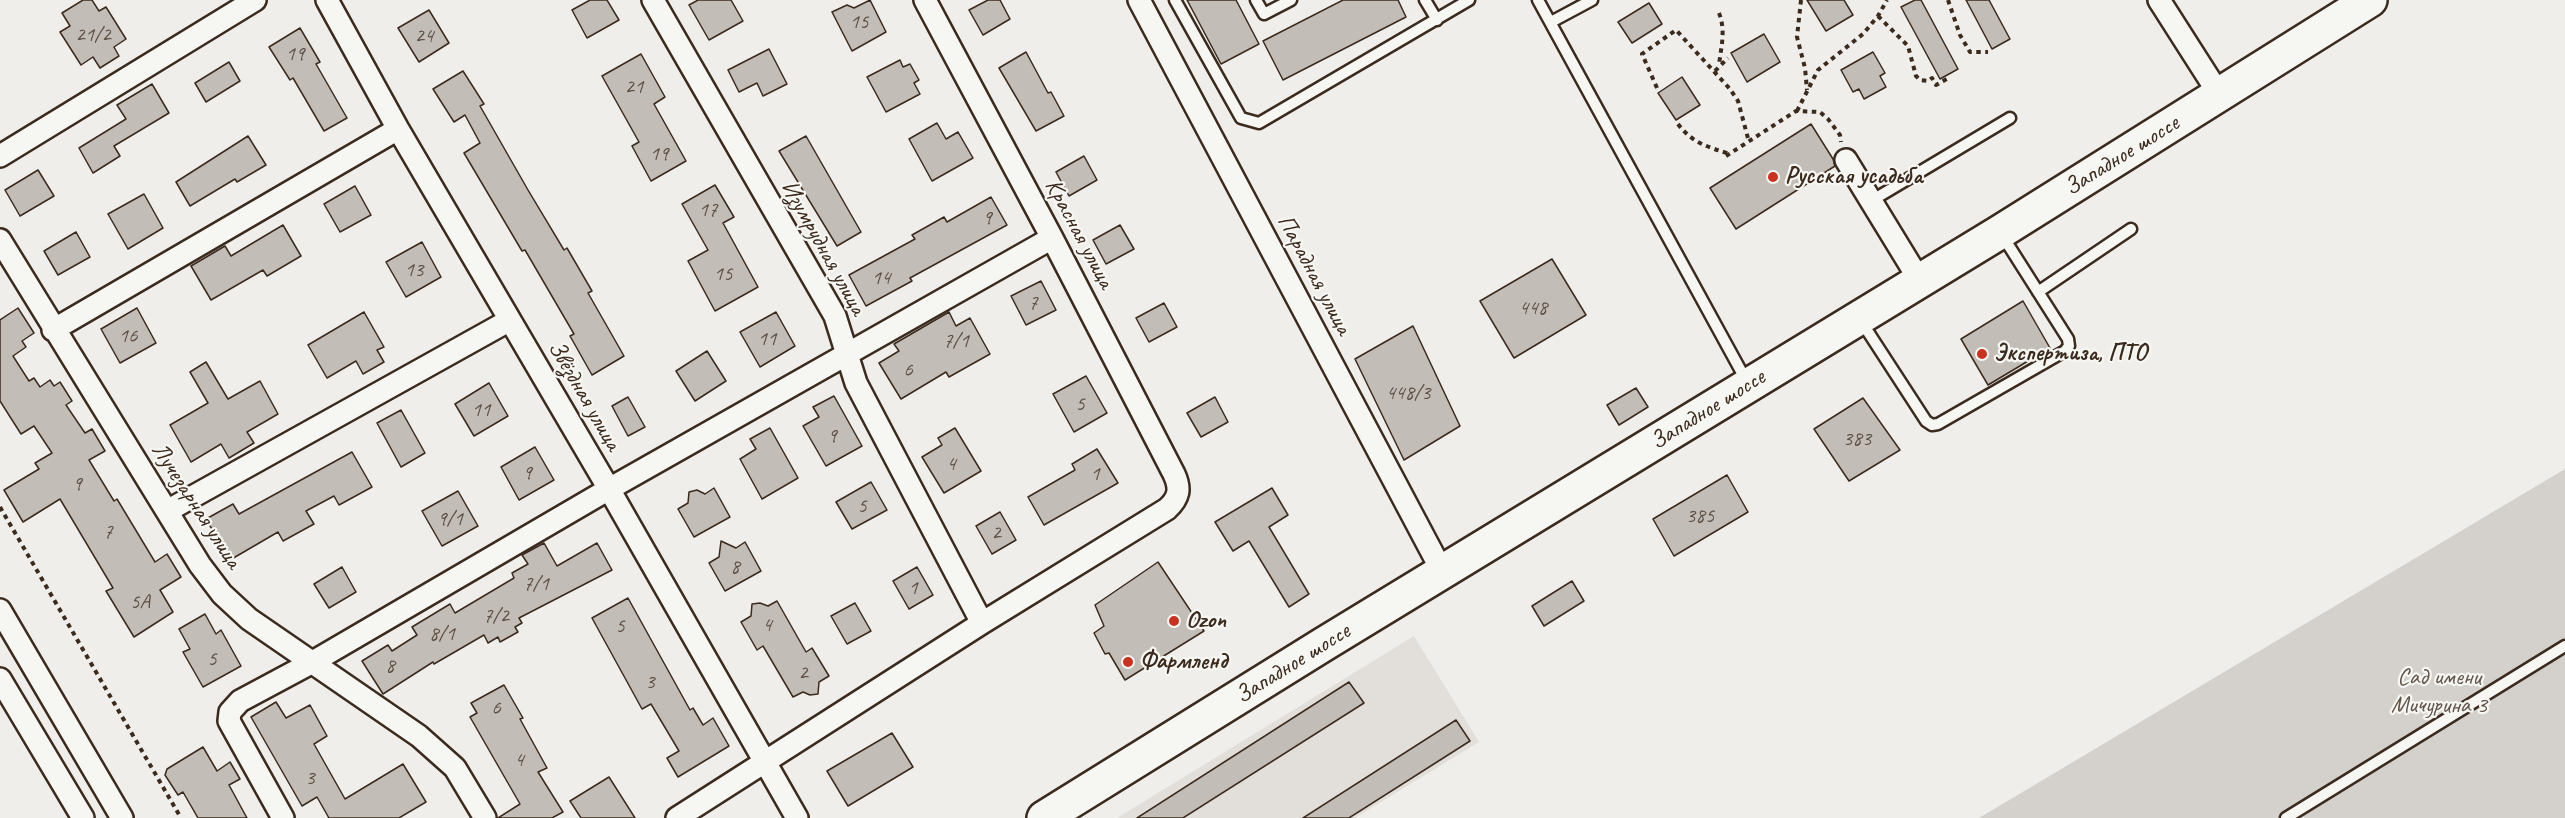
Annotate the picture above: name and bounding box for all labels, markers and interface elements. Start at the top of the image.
house number: 15 [850,9,868,35]
house number: 21/2 [75,22,111,48]
house number: 24 [415,23,433,49]
house number: 19 [286,41,304,67]
house number: 21 [625,74,643,100]
street label: Западное шоссе [2059,109,2185,203]
house number: 19 [650,141,668,167]
place label: Русская усадьба [1785,163,1922,191]
marker: Русская усадьба [1766,170,1780,184]
street label: Красная улица [1038,174,1120,294]
street label: Изумрудная улица [774,176,872,320]
house number: 17 [699,197,717,223]
house number: 9 [982,205,992,231]
street label: Парадная улица [1270,210,1358,340]
house number: 13 [405,257,423,283]
house number: 15 [714,261,732,287]
house number: 14 [872,265,890,291]
house number: 7 [1028,290,1038,316]
house number: 448 [1519,295,1547,321]
house number: 16 [119,323,137,349]
house number: 11 [758,326,776,352]
house number: 7/1 [943,328,969,354]
street label: Звёздная улица [541,336,627,456]
place label: Экспертиза, ПТО [1994,340,2146,368]
marker: Экспертиза, ПТО [1975,347,1989,361]
house number: 6 [903,357,913,383]
street label: Западное шоссе [1645,363,1771,457]
house number: 448/3 [1386,380,1430,406]
house number: 5 [1075,391,1085,417]
house number: 11 [472,397,490,423]
house number: 9 [827,423,837,449]
house number: 383 [1843,426,1871,452]
street label: Лучезарная улица [145,438,247,574]
house number: 4 [946,451,956,477]
house number: 9 [522,460,532,486]
house number: 1 [1090,461,1100,487]
house number: 9 [72,471,82,497]
house number: 5 [857,493,867,519]
house number: 385 [1686,503,1714,529]
house number: 9/1 [437,506,463,532]
house number: 7 [103,519,113,545]
house number: 2 [991,520,1001,546]
house number: 8 [730,554,740,580]
house number: 7/1 [523,571,549,597]
house number: 1 [908,575,918,601]
house number: 5А [130,589,150,615]
house number: 7/2 [483,603,509,629]
place label: Ozon [1186,607,1226,635]
house number: 4 [762,612,772,638]
house number: 5 [615,613,625,639]
marker: Ozon [1167,614,1181,628]
street label: Западное шоссе [1230,617,1356,711]
house number: 8/1 [429,621,455,647]
house number: 5 [207,646,217,672]
place label: Фармленд [1140,648,1227,676]
house number: 8 [385,653,395,679]
marker: Фармленд [1121,655,1135,669]
house number: 2 [798,660,808,686]
park label: Сад имени Мичурина 3 [2391,664,2487,720]
house number: 3 [645,669,655,695]
house number: 6 [491,695,501,721]
house number: 4 [514,747,524,773]
house number: 3 [305,765,315,791]

